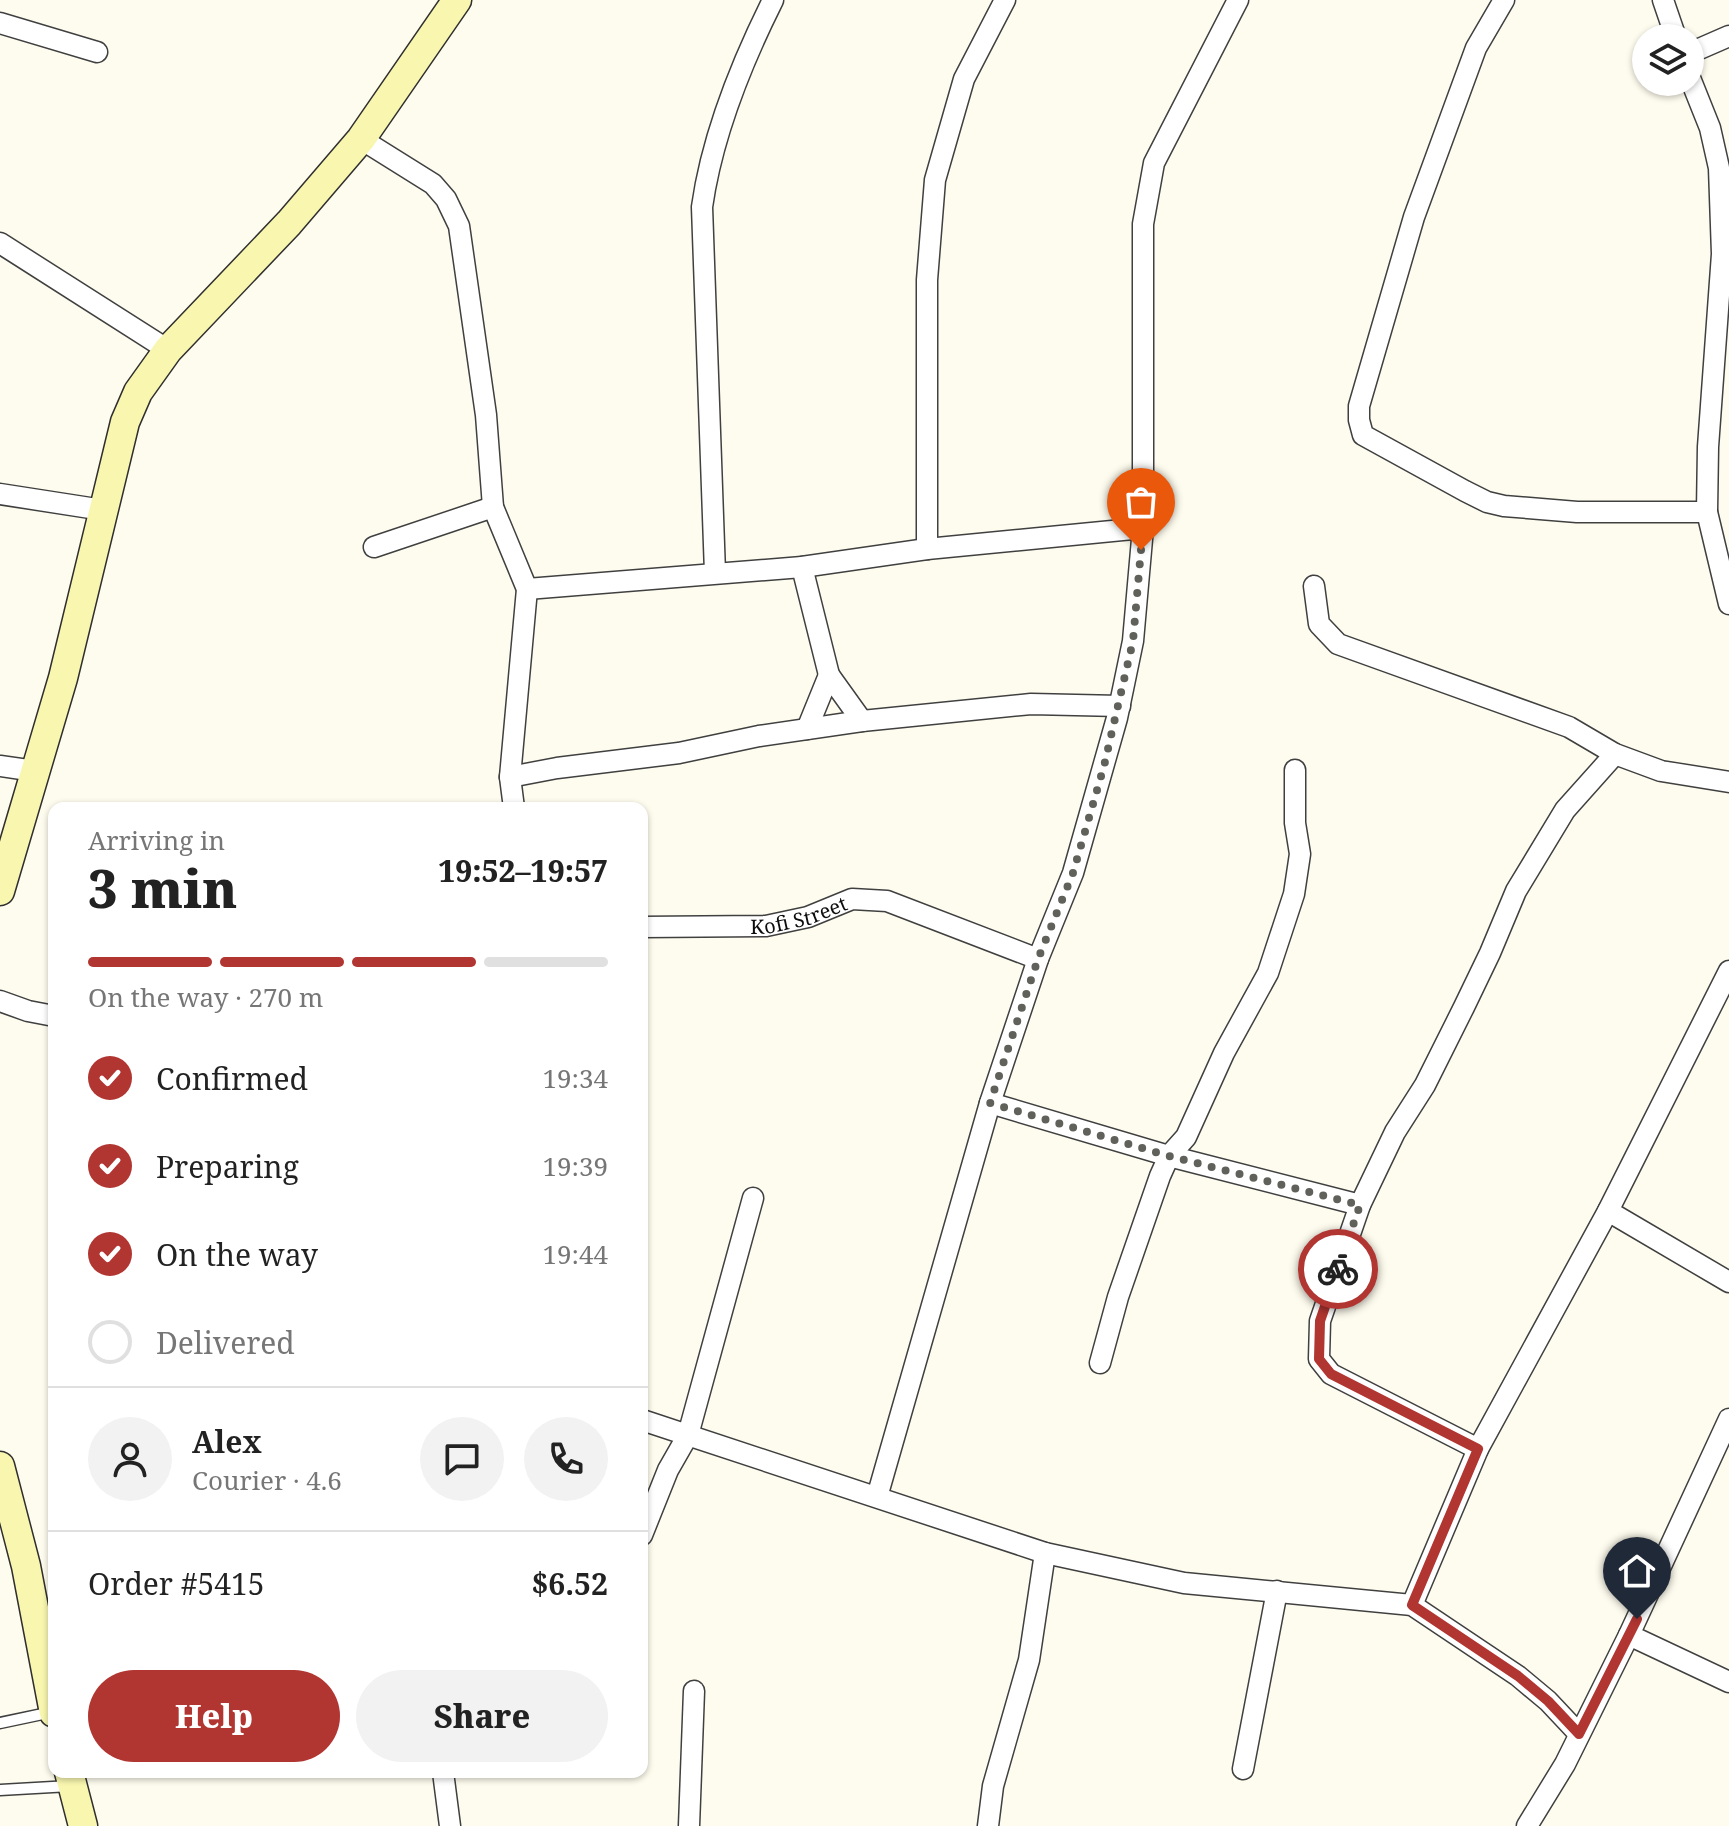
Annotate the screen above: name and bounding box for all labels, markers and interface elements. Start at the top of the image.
map controls [1632,24,1704,96]
button: layers [1632,24,1704,96]
pin [1107,468,1175,550]
icon: bag [1119,480,1163,524]
text: Arriving in [88,822,225,858]
text: 19:52–19:57 [438,850,608,891]
text: 3 min [88,852,237,923]
street label: Kofi Street [750,889,851,940]
text: On the way · 270 m [88,979,323,1015]
icon: check [88,1056,132,1100]
text: Confirmed [156,1058,308,1099]
text: 19:34 [542,1060,608,1096]
icon: check [88,1144,132,1188]
text: Preparing [156,1146,299,1187]
text: 19:39 [542,1148,608,1184]
courier [1298,1229,1378,1309]
icon: check [88,1232,132,1276]
text: On the way [156,1234,318,1275]
text: 19:44 [542,1236,608,1272]
icon: bike [1316,1247,1360,1291]
text: Delivered [156,1322,295,1363]
button: person [88,1417,172,1501]
button: chat [420,1417,504,1501]
button: phone [524,1417,608,1501]
text: Alex [192,1421,262,1462]
text: Courier · 4.6 [192,1462,342,1498]
pin [1603,1537,1671,1619]
icon: home [1615,1549,1659,1593]
text: Order #5415 [88,1563,265,1604]
text: $6.52 [531,1563,608,1604]
button: Help [88,1670,340,1762]
button: Share [356,1670,608,1762]

